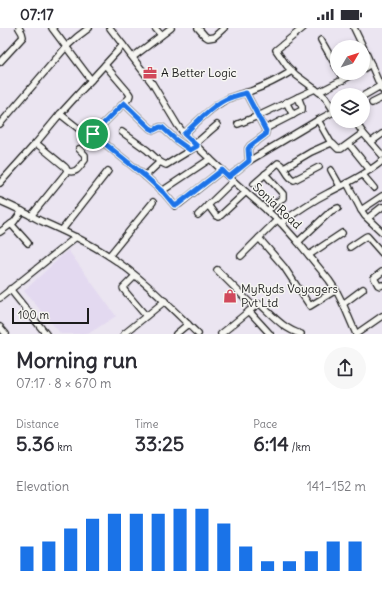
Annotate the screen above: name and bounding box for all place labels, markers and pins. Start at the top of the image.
office icon: A Better Logic [142,65,158,81]
place label: A Better Logic [161,65,237,80]
pin [76,117,110,151]
place label: MyRyds Voyagers Pvt Ltd [241,281,338,310]
shop icon: MyRyds Voyagers Pvt Ltd [222,288,238,304]

